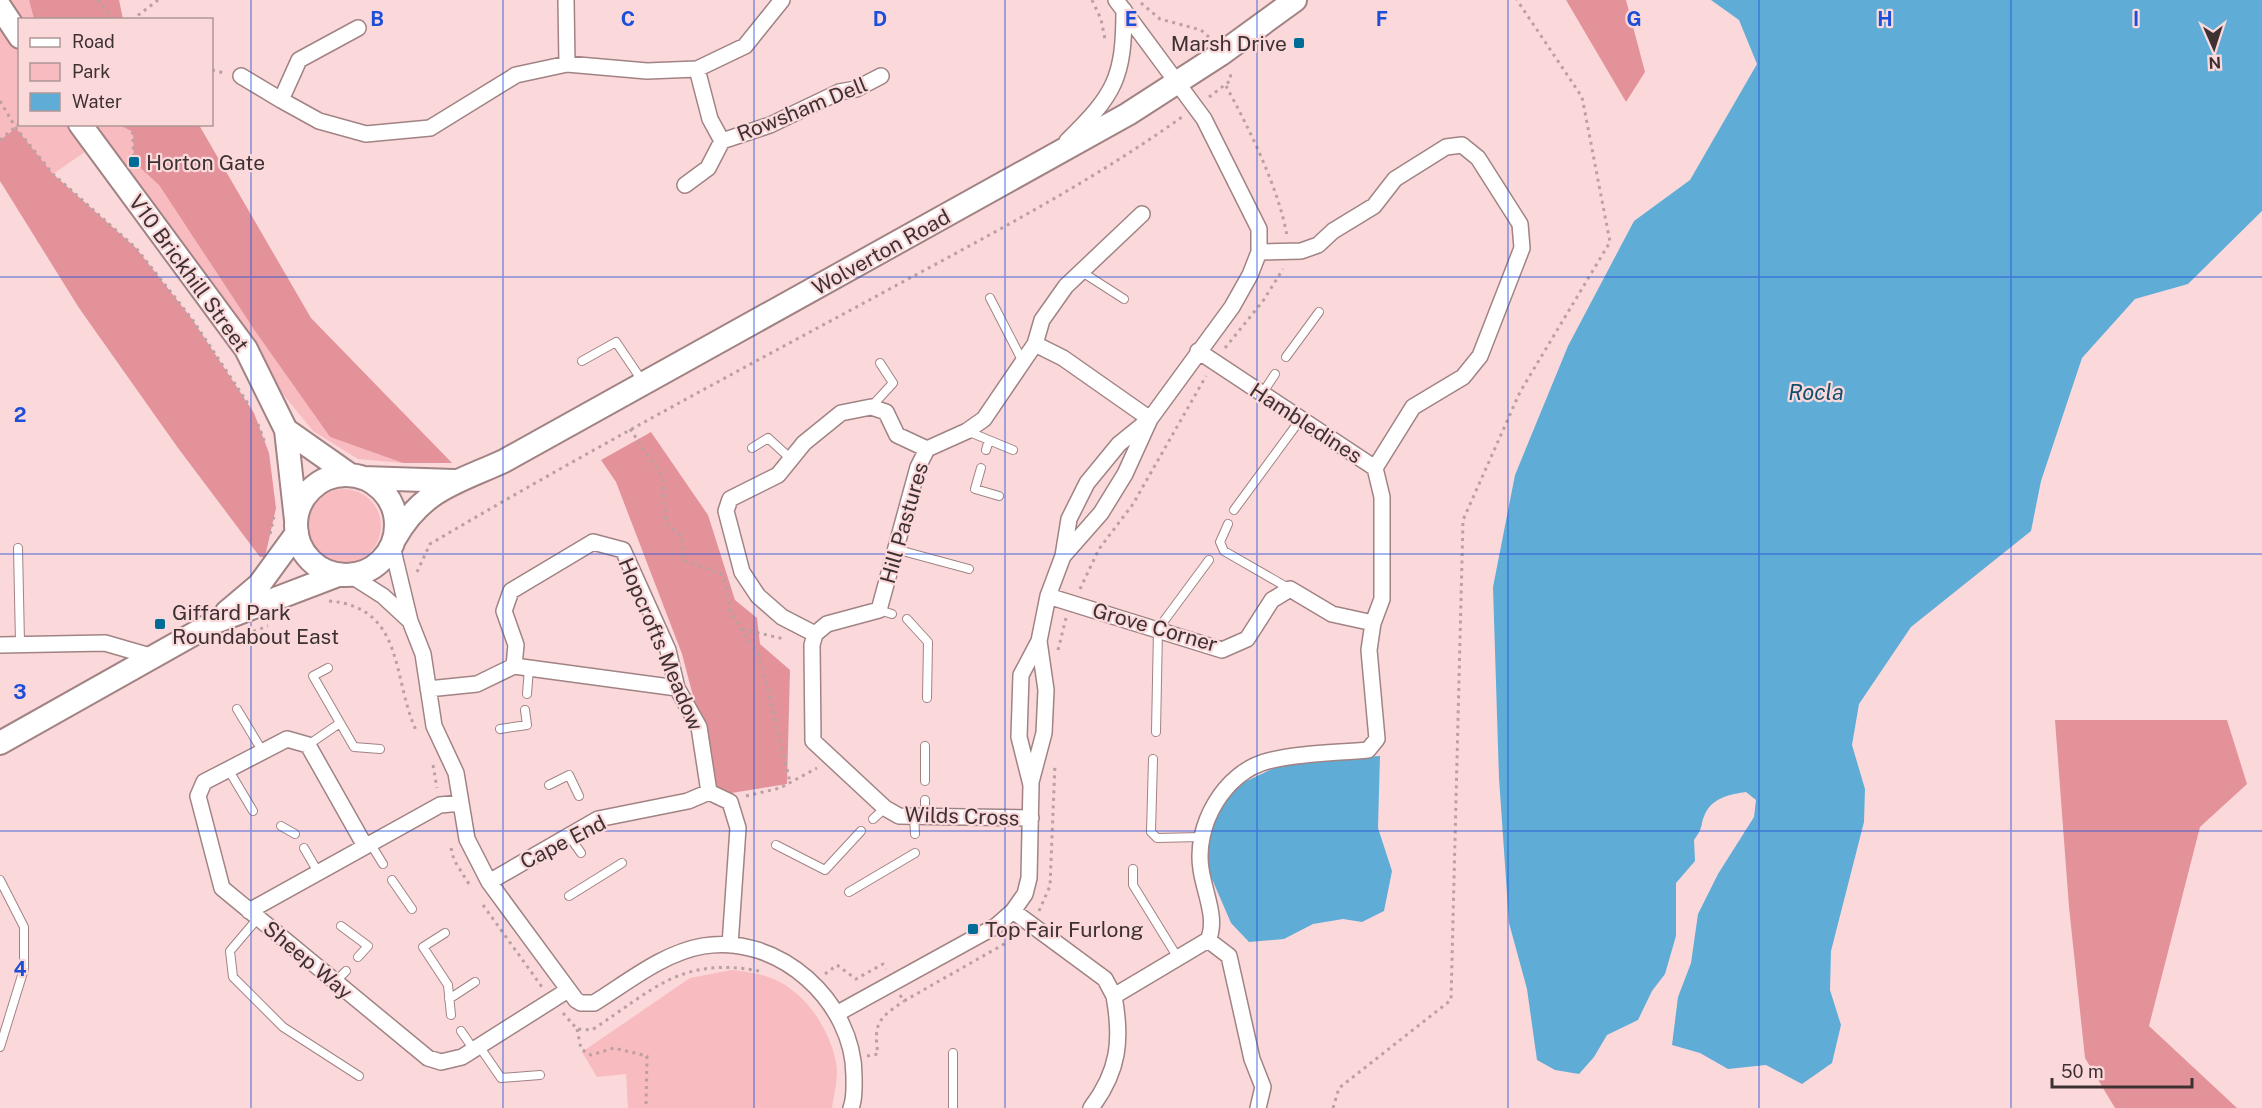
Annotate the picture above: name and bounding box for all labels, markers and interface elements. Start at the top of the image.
text: B [370,7,384,31]
text: C [621,7,635,31]
text: D [873,7,887,31]
text: E [1125,7,1137,31]
text: F [1376,7,1388,31]
text: G [1626,7,1642,31]
text: H [1877,7,1893,31]
text: I [2133,7,2139,31]
legend [18,18,213,126]
north arrow [2184,18,2244,78]
text: Road [72,31,115,52]
place label: Marsh Drive [1171,31,1287,56]
marker: Marsh Drive [1292,36,1306,50]
text: N [2208,53,2222,72]
text: Park [72,61,110,82]
street label: Rowsham Dell [733,72,871,146]
text: Water [72,91,122,112]
place label: Horton Gate [146,150,265,175]
marker: Horton Gate [127,155,141,169]
street label: V10 Brickhill Street [124,190,254,356]
street label: Wolverton Road [808,204,954,300]
street label: Hambledines [1245,377,1367,469]
water label: Rocla [1788,379,1844,405]
text: 2 [14,403,26,427]
street label: Hill Pastures [875,460,933,586]
street label: Hopcrofts Meadow [613,554,709,734]
street label: Grove Corner [1090,597,1220,657]
place label: Giffard Park Roundabout East [172,600,339,649]
marker: Giffard Park Roundabout East [153,617,167,631]
text: 3 [13,680,27,704]
street label: Wilds Cross [904,802,1020,830]
street label: Cape End [516,810,610,874]
street label: Sheep Way [258,916,358,1004]
place label: Top Fair Furlong [985,917,1144,942]
marker: Top Fair Furlong [966,922,980,936]
text: 4 [13,957,27,981]
scale bar [2052,1051,2192,1089]
text: 50 m [2061,1061,2104,1082]

